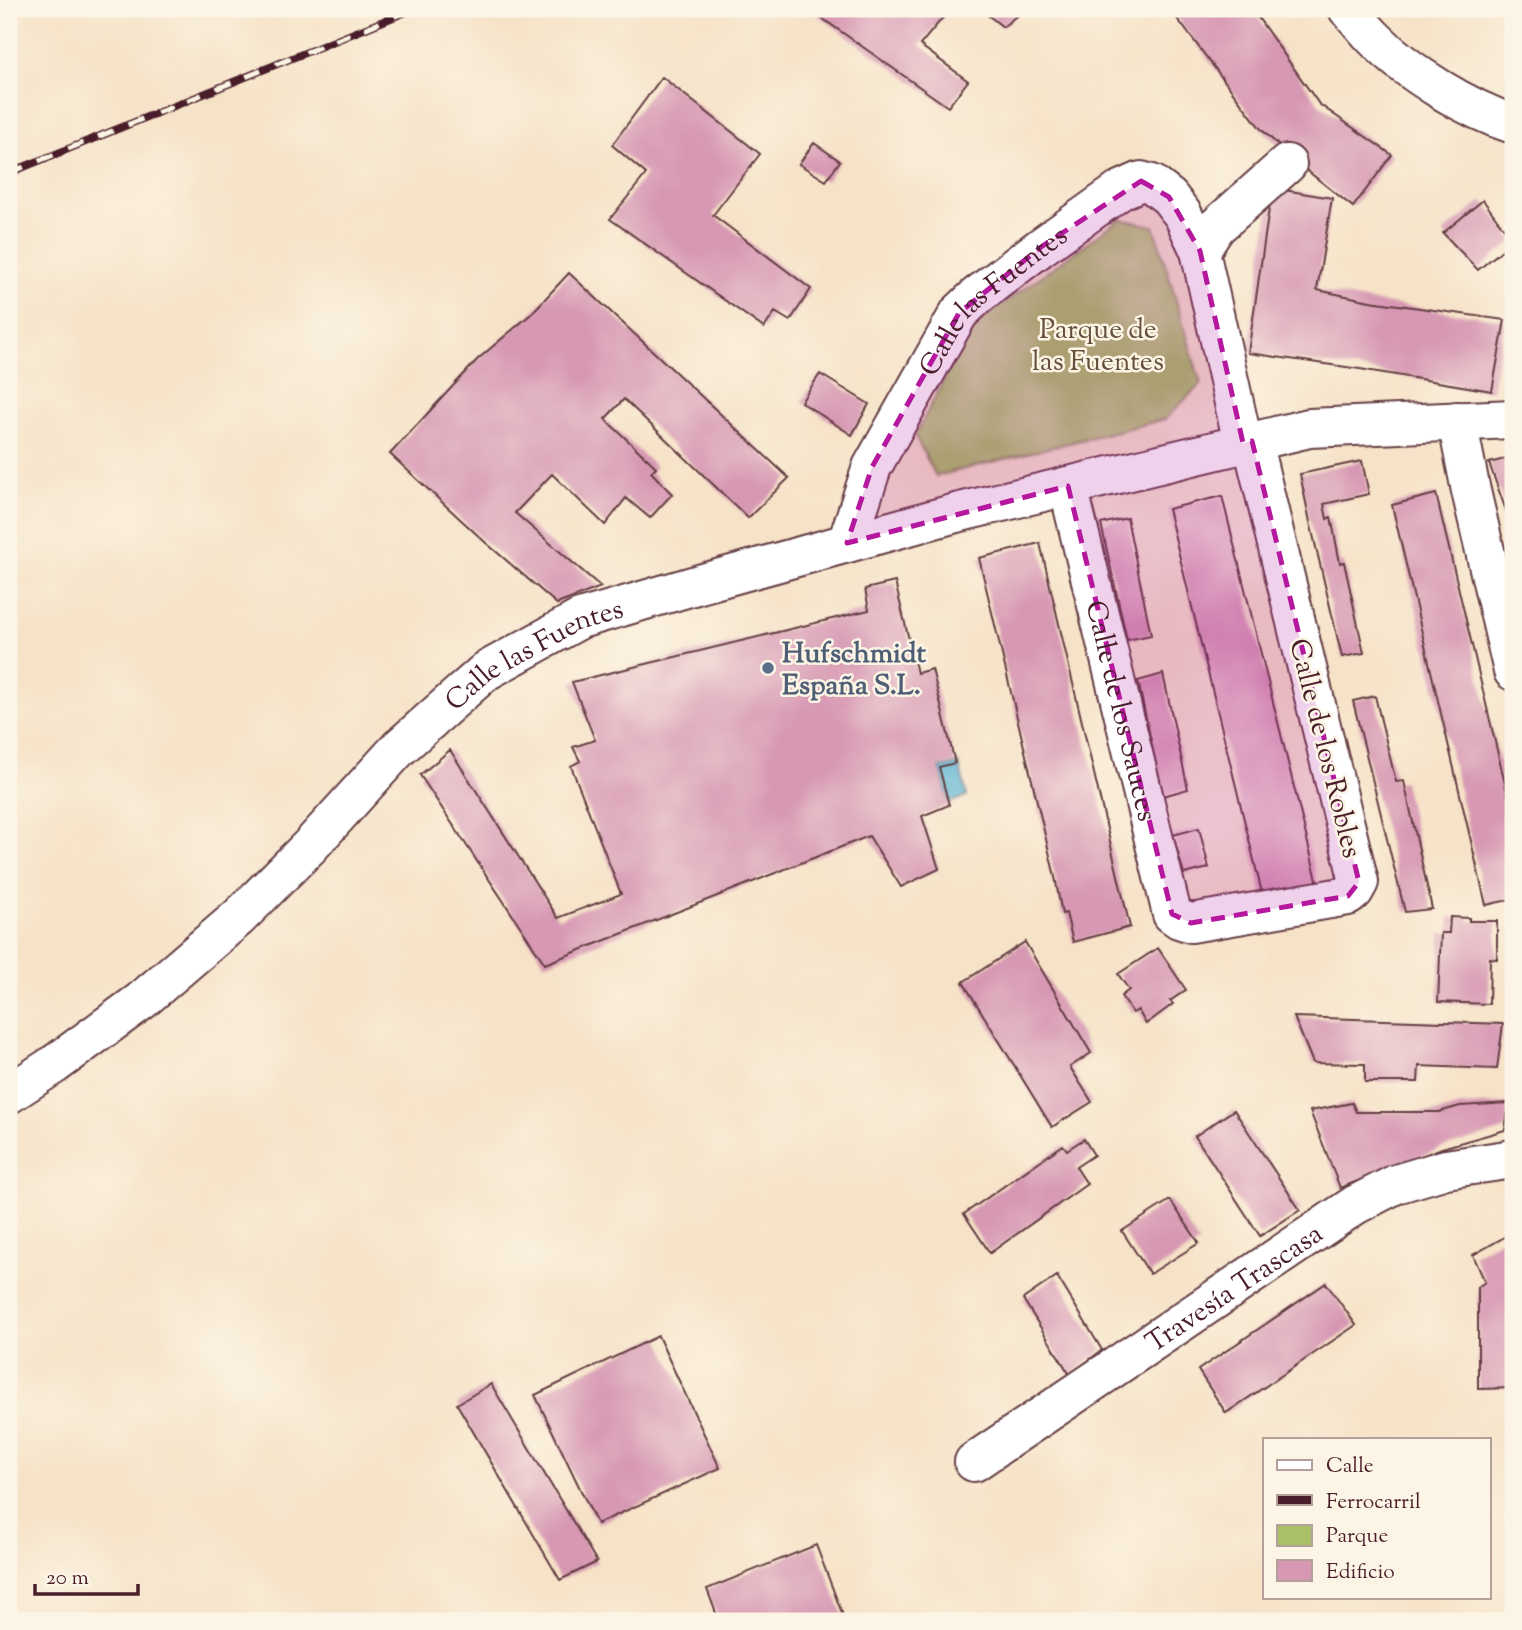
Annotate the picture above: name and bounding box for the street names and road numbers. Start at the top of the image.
street label: Calle las Fuentes [910,217,1077,384]
street label: Calle las Fuentes [437,590,628,722]
street label: Calle de los Sauces [1074,597,1166,826]
street label: Calle de los Robles [1277,635,1371,863]
street label: Travesía Trascasa [1138,1215,1332,1364]

